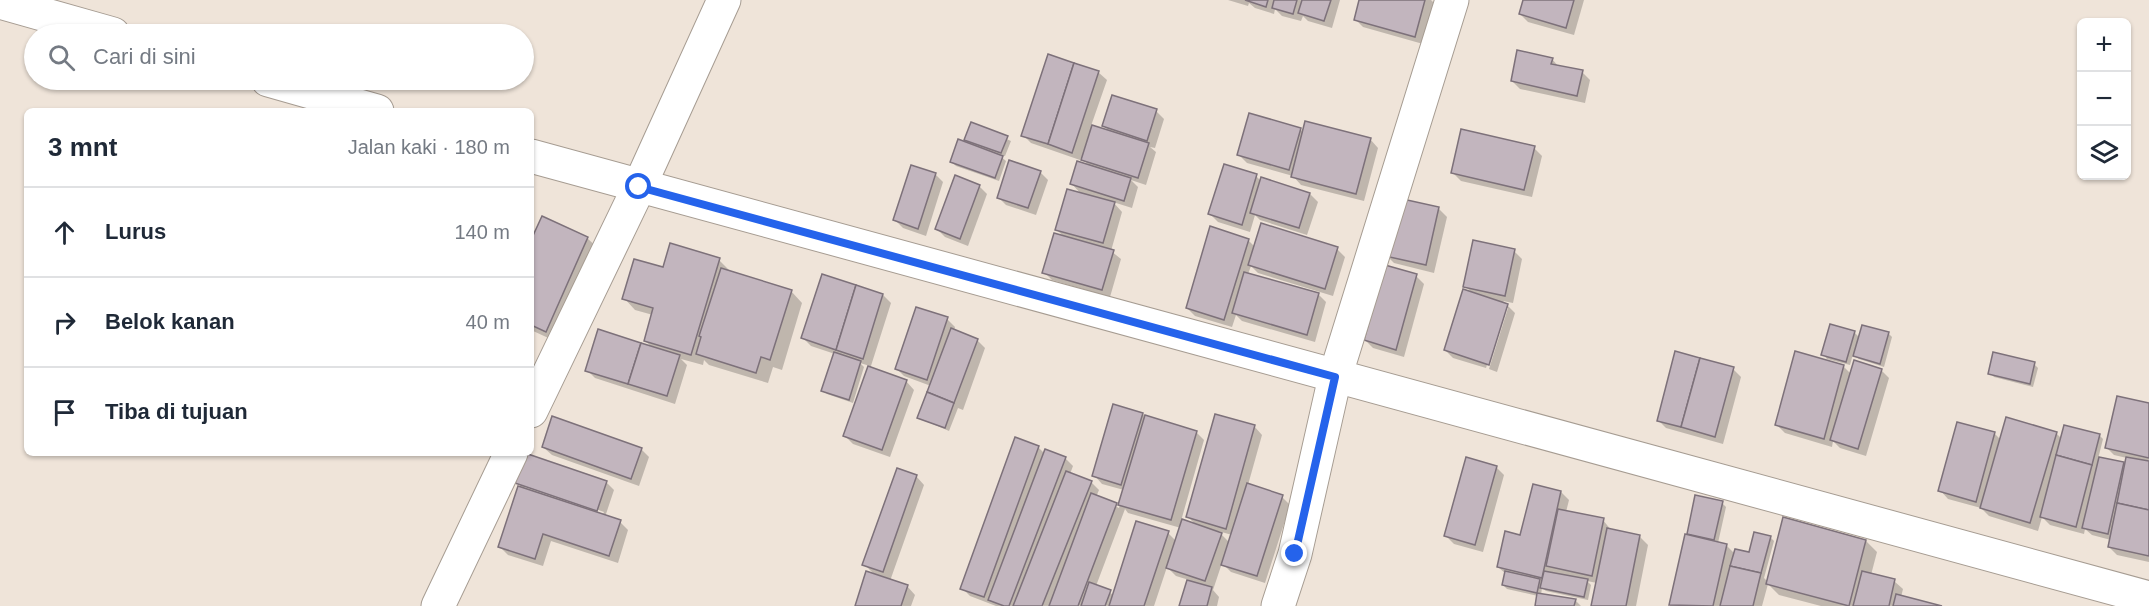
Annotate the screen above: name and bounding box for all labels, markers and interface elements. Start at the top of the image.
map controls [2077,18,2131,180]
button: + [2077,18,2131,72]
search box [24,24,534,90]
icon: search [45,41,78,74]
text: Cari di sini [93,44,196,69]
button: − [2077,72,2131,126]
button: layers [2077,126,2131,180]
text: 3 mnt [48,132,117,162]
text: Jalan kaki · 180 m [348,136,510,158]
route start [625,173,651,199]
icon: ahead [48,216,81,249]
text: Lurus [105,219,166,244]
text: 140 m [454,221,510,243]
icon: right [48,306,81,339]
text: Belok kanan [105,309,235,334]
text: 40 m [466,311,510,333]
icon: arrive [48,396,81,429]
text: Tiba di tujuan [105,399,248,424]
route end [1281,540,1307,566]

